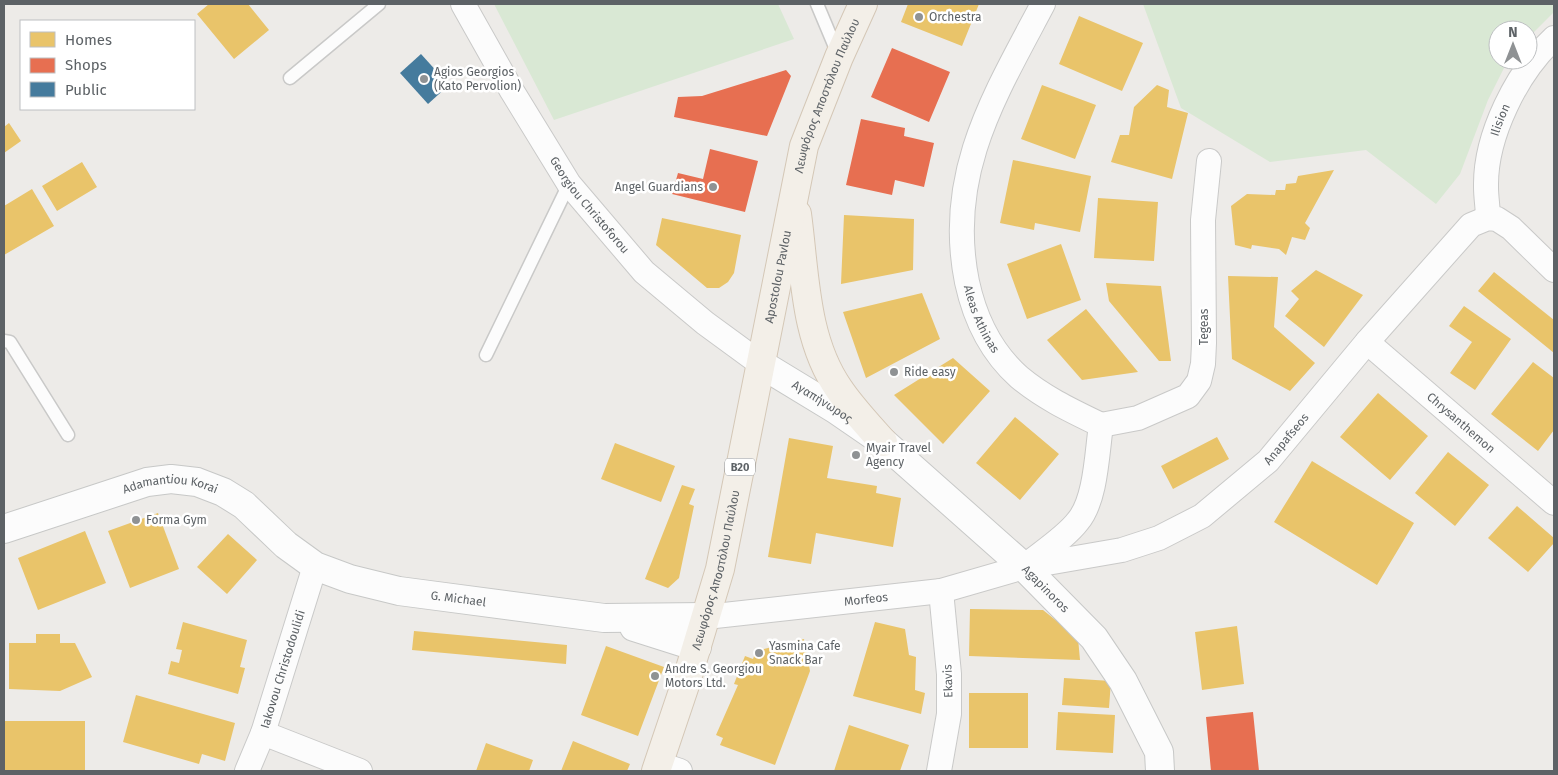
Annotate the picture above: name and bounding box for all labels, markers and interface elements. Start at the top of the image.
place label: Orchestra [929,10,982,24]
marker: Orchestra [913,11,925,23]
street label: Λεωφόρος Αποστόλου Παύλου [792,16,863,174]
legend [20,20,195,110]
north arrow [1488,20,1538,70]
text: N [1508,24,1518,41]
text: Homes [65,31,112,49]
text: Shops [65,56,107,74]
place label: Agios Georgios (Kato Pervolion) [434,65,521,93]
marker: Agios Georgios (Kato Pervolion) [418,73,430,85]
text: Public [65,81,107,99]
street label: Ilision [1488,102,1513,138]
street label: Georgiou Christoforou [547,154,632,256]
place label: Angel Guardians [615,180,703,194]
marker: Angel Guardians [707,181,719,193]
street label: Apostolou Pavlou [762,229,794,324]
street label: Aleas Athinas [961,284,1002,356]
street label: Tegeas [1197,308,1211,345]
place label: Ride easy [904,365,956,379]
marker: Ride easy [888,366,900,378]
street label: Αγαπήνωρος [790,378,856,426]
street label: Chrysanthemon [1424,390,1498,456]
street label: Anapafseos [1261,410,1312,468]
place label: Myair Travel Agency [866,441,932,469]
marker: Myair Travel Agency [850,449,862,461]
road number: B20 [725,458,755,476]
street label: Adamantiou Korai [121,472,220,497]
street label: Λεωφόρος Αποστόλου Παύλου [689,489,743,652]
place label: Forma Gym [146,513,207,527]
marker: Forma Gym [130,514,142,526]
street label: Agapinoros [1019,562,1072,616]
street label: G. Michael [430,588,487,609]
street label: Morfeos [843,590,889,609]
street label: Iakovou Christodoulidi [258,608,308,730]
place label: Yasmina Cafe Snack Bar [769,639,841,667]
marker: Yasmina Cafe Snack Bar [753,647,765,659]
place label: Andre S. Georgiou Motors Ltd. [665,662,762,690]
street label: Ekavis [940,664,956,698]
marker: Andre S. Georgiou Motors Ltd. [649,670,661,682]

